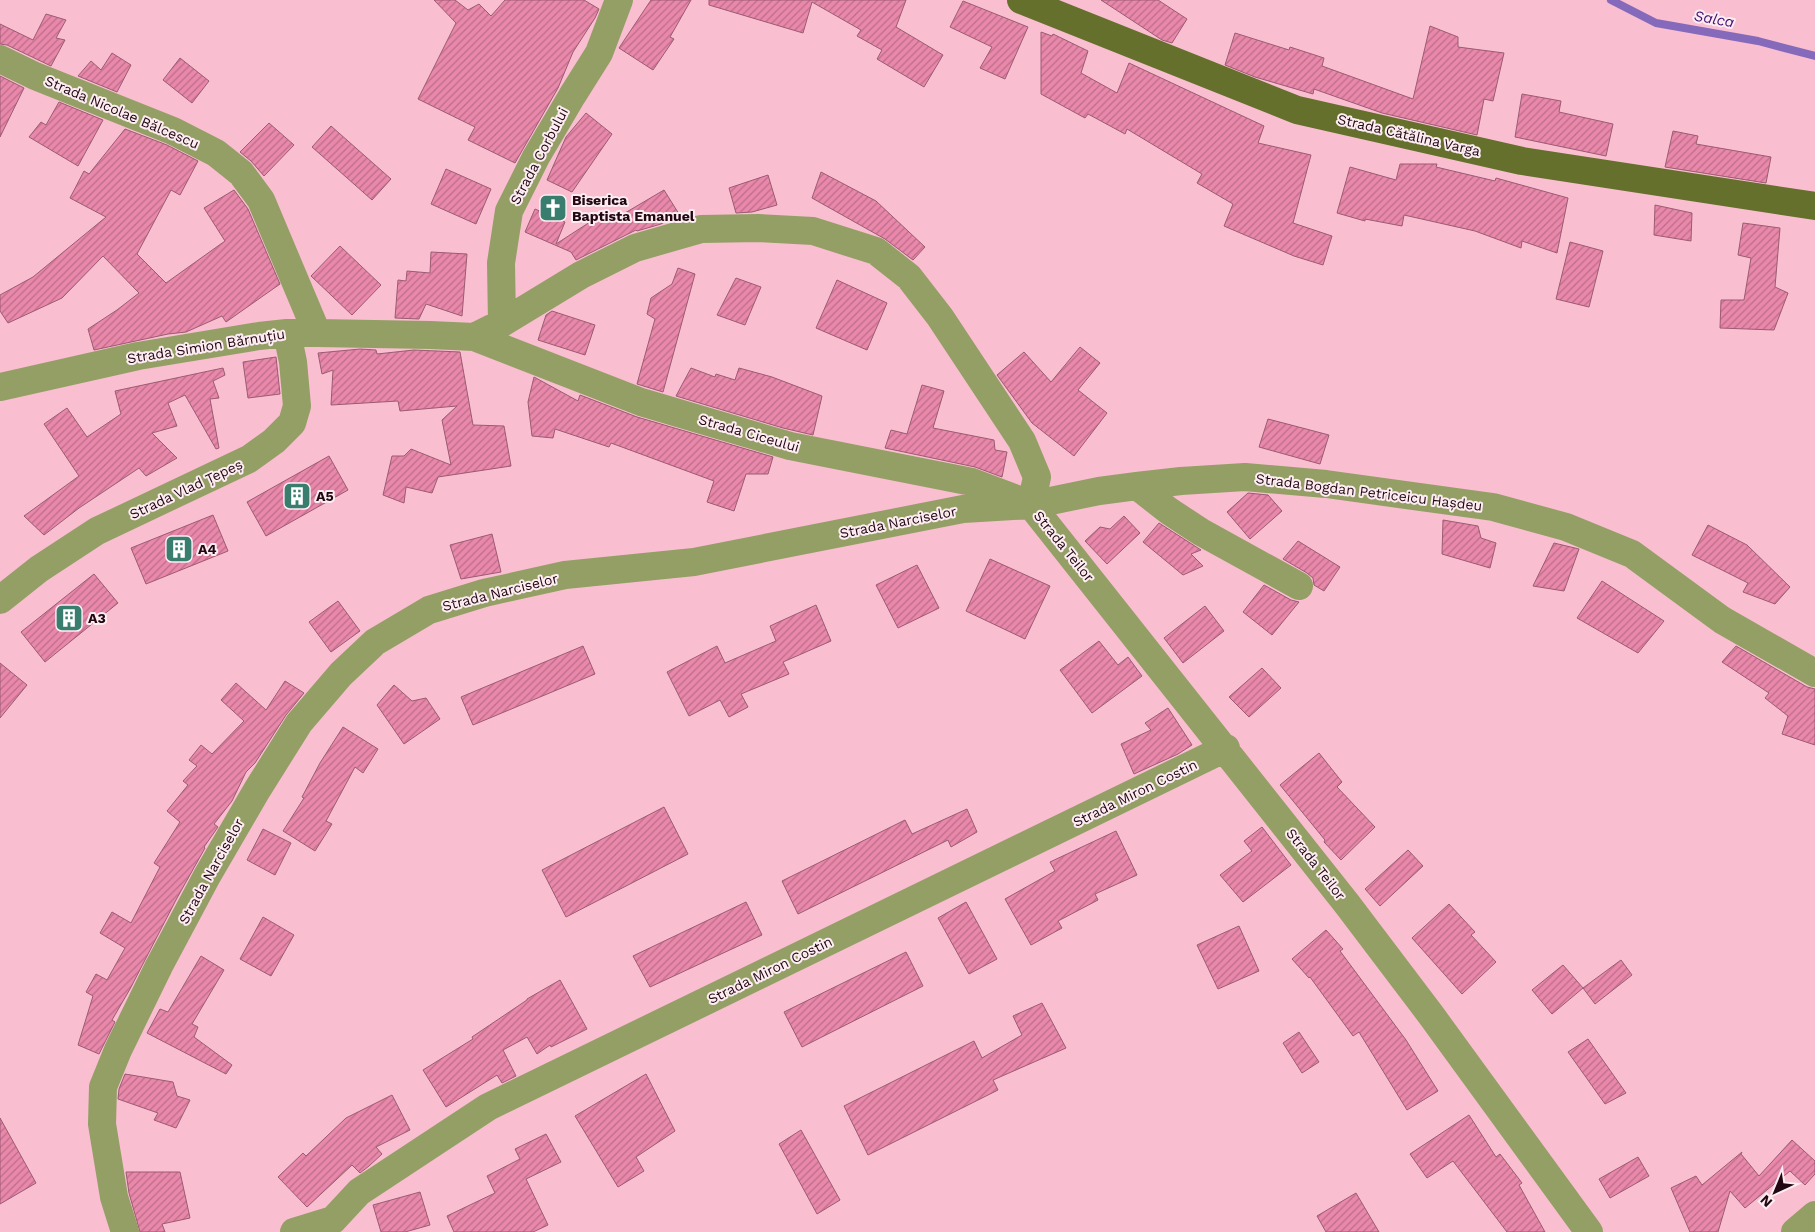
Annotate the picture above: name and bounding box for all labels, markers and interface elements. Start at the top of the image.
water label: Salca [1693,7,1735,31]
street label: Strada Nicolae Bălcescu [43,72,201,152]
street label: Strada Corbului [507,105,571,207]
street label: Strada Cătălina Varga [1336,111,1482,159]
place label: Biserica Baptista Emanuel [572,192,695,224]
church icon: Biserica Baptista Emanuel [538,193,568,223]
street label: Strada Simion Bărnuțiu [126,326,286,367]
street label: Strada Ciceului [697,411,801,455]
street label: Strada Vlad Țepeș [127,456,245,523]
street label: Strada Bogdan Petriceicu Hașdeu [1255,470,1483,515]
building icon: A5 [282,481,312,511]
place label: A5 [316,488,334,504]
street label: Strada Narciselor [838,503,958,541]
street label: Strada Teilor [1031,507,1098,585]
building icon: A4 [164,534,194,564]
place label: A4 [198,541,217,557]
street label: Strada Narciselor [441,570,560,614]
building icon: A3 [54,603,84,633]
place label: A3 [88,610,106,626]
street label: Strada Miron Costin [1070,756,1200,830]
street label: Strada Narciselor [175,815,247,927]
street label: Strada Teilor [1283,825,1349,903]
street label: Strada Miron Costin [705,933,835,1007]
north arrow [1750,1167,1800,1217]
text: N [1757,1192,1775,1211]

